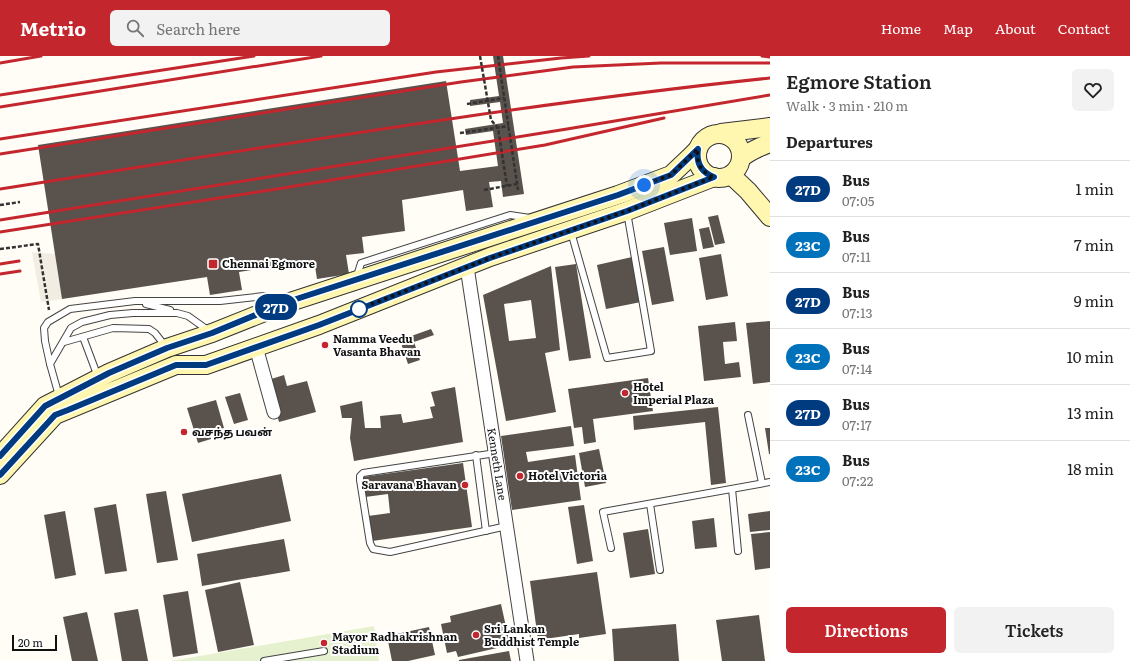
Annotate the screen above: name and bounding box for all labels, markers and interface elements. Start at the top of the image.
search box [110,10,390,46]
text: Metrio [20,14,86,42]
icon: search [124,17,146,39]
text: Search here [156,17,240,40]
text: Home [881,18,921,38]
text: Map [943,18,973,38]
text: About [995,18,1036,38]
text: Contact [1058,18,1110,38]
text: Egmore Station [786,67,932,95]
button: heart [1072,69,1114,111]
text: Walk · 3 min · 210 m [786,96,908,115]
text: Departures [786,130,873,153]
text: Bus [842,168,870,191]
your location [634,175,654,195]
text: 1 min [1075,177,1114,200]
text: 27D [795,179,821,199]
text: 07:05 [842,191,874,210]
text: Bus [842,224,870,247]
text: 7 min [1074,233,1114,256]
text: 23C [795,235,821,255]
text: 07:11 [842,247,871,266]
place label: Chennai Egmore [222,255,315,271]
marker: Chennai Egmore [207,258,219,270]
text: Bus [842,280,870,303]
text: 9 min [1074,289,1114,312]
text: 27D [795,291,821,311]
line badge: 27D [253,294,299,320]
text: 27D [263,297,289,317]
unlabelled marker [350,300,368,318]
text: 07:13 [842,303,873,322]
place label: Namma Veedu Vasanta Bhavan [333,330,421,359]
text: Bus [842,336,870,359]
marker: Namma Veedu Vasanta Bhavan [320,340,330,350]
text: 10 min [1067,345,1114,368]
text: 23C [795,347,821,367]
text: 07:14 [842,359,872,378]
place label: Hotel Imperial Plaza [633,378,715,407]
marker: Hotel Imperial Plaza [620,388,630,398]
text: Bus [842,392,870,415]
text: 13 min [1067,401,1114,424]
text: 27D [795,403,821,423]
text: 07:17 [842,415,872,434]
place label: வசந்த பவன் [192,423,272,440]
street label: Kenneth Lane [484,426,512,502]
marker: வசந்த பவன் [179,427,189,437]
text: Bus [842,448,870,471]
text: 18 min [1067,457,1114,480]
text: 23C [795,459,821,479]
place label: Hotel Victoria [528,467,608,483]
marker: Hotel Victoria [515,471,525,481]
text: 07:22 [842,471,873,490]
place label: Saravana Bhavan [362,476,457,492]
marker: Saravana Bhavan [460,480,470,490]
button: Directions [786,607,946,653]
button: Tickets [954,607,1114,653]
place label: Sri Lankan Buddhist Temple [484,620,579,649]
place label: Mayor Radhakrishnan Stadium [332,628,458,657]
marker: Sri Lankan Buddhist Temple [471,630,481,640]
scale bar [12,633,57,652]
text: 20 m [18,634,43,650]
marker: Mayor Radhakrishnan Stadium [319,638,329,648]

